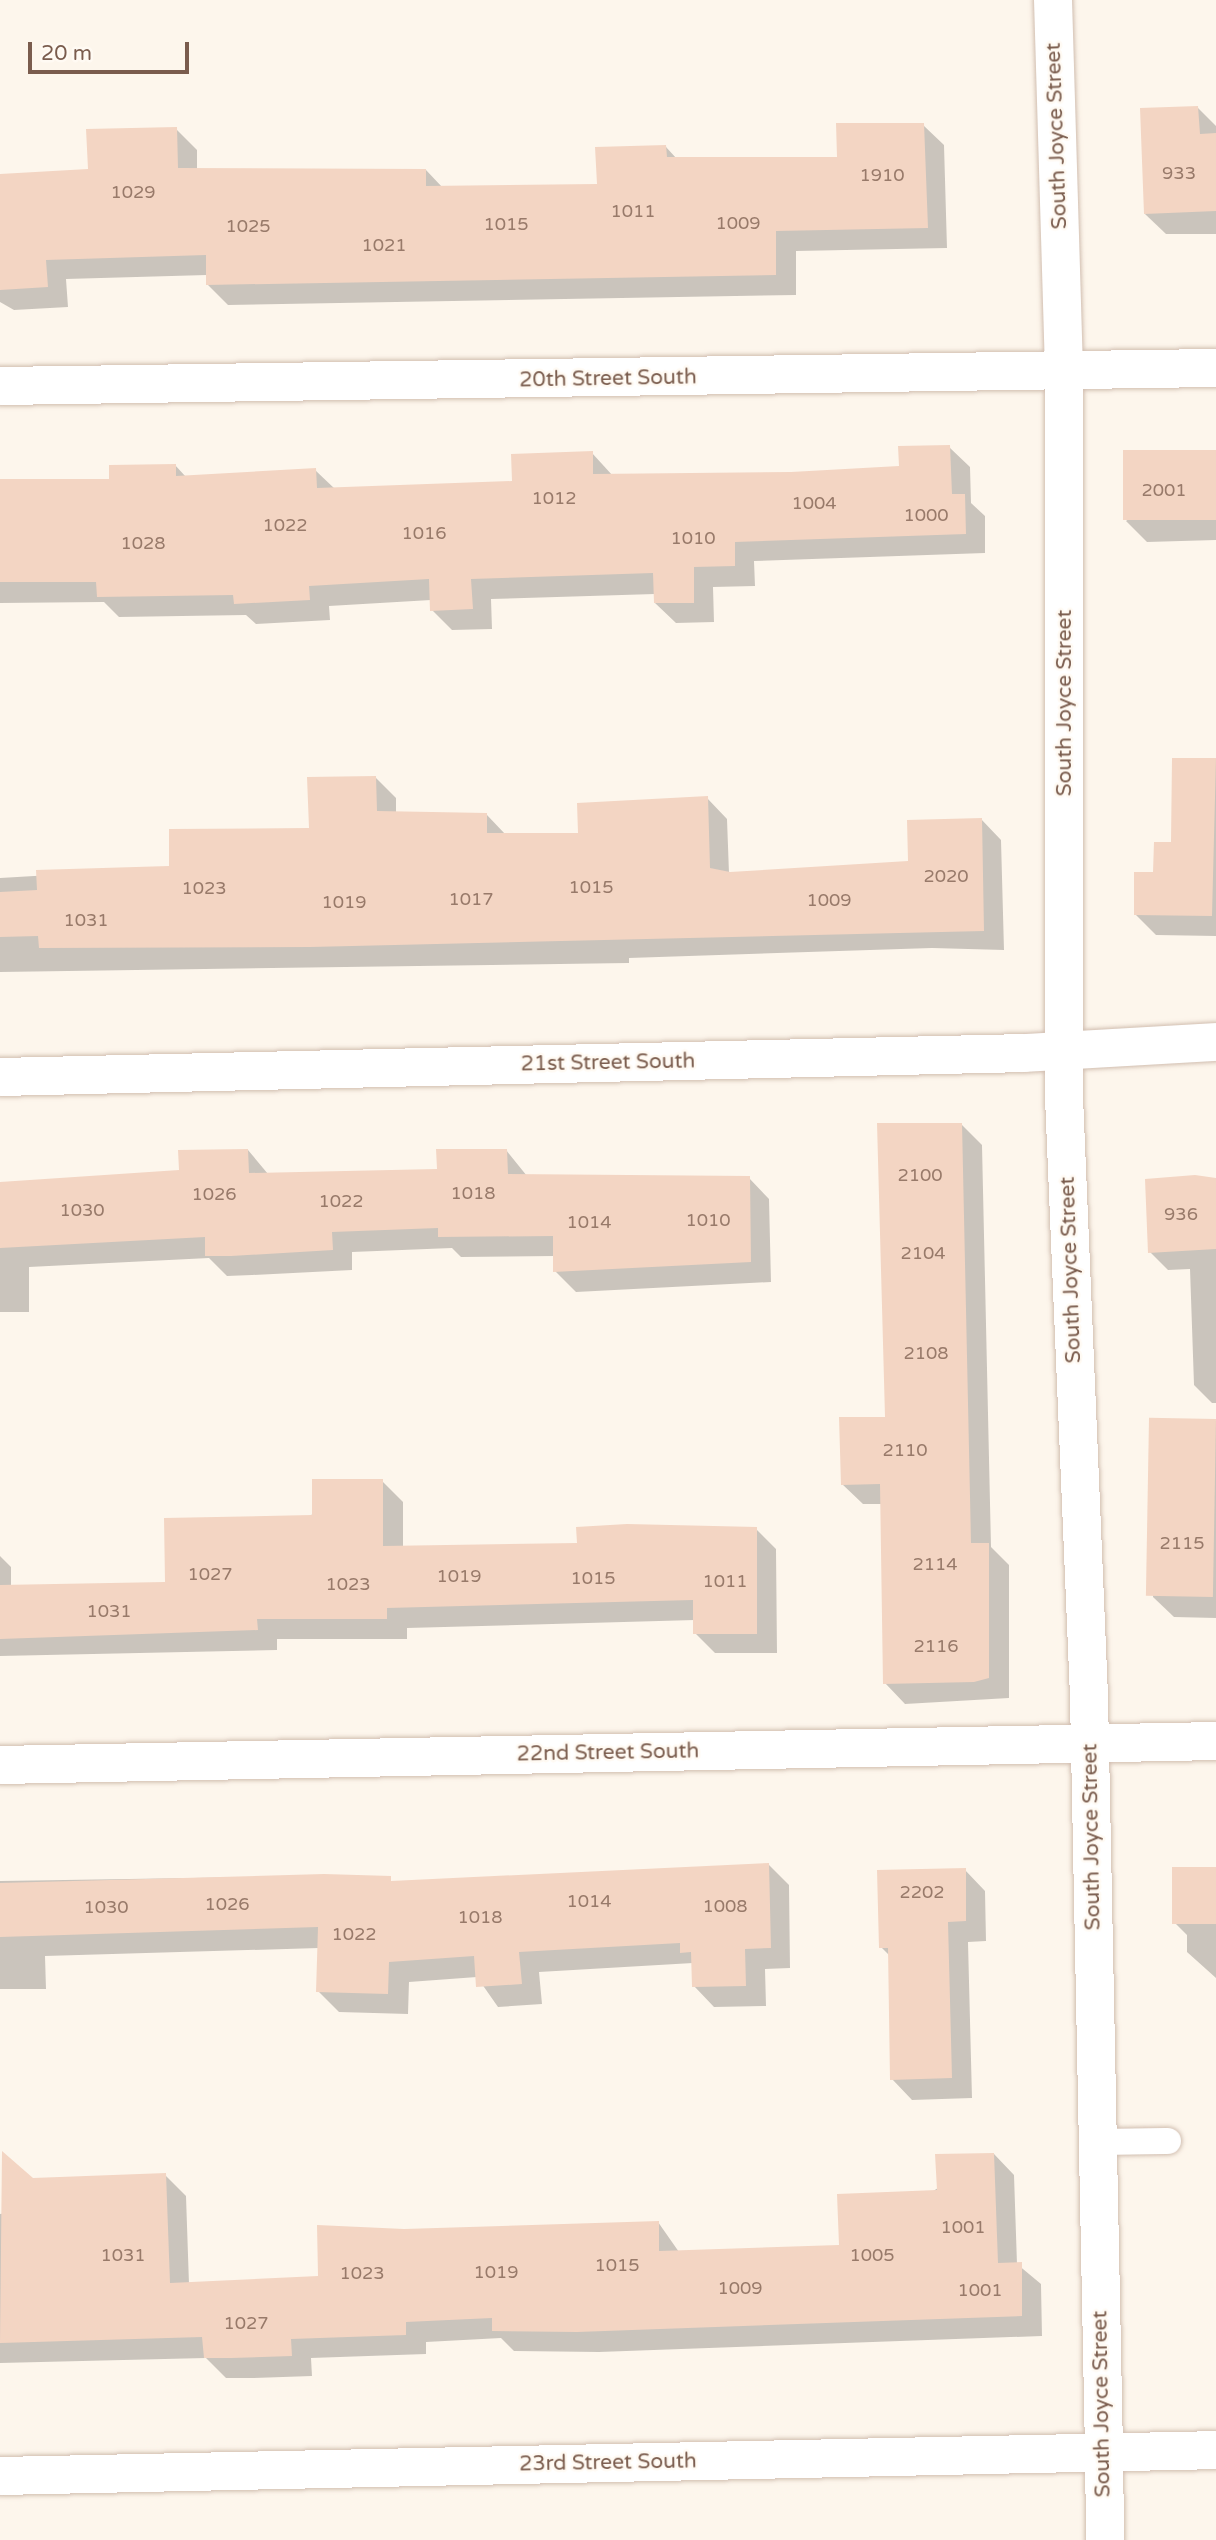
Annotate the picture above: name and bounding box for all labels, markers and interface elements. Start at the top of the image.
scale bar [32,28,192,72]
text: 20 m [41,41,92,66]
street label: South Joyce Street [1041,42,1073,230]
house number: 933 [1162,162,1196,184]
house number: 1910 [859,164,905,186]
house number: 1029 [110,181,156,203]
house number: 1011 [610,200,656,222]
house number: 1009 [715,212,761,234]
house number: 1015 [483,213,529,235]
house number: 1025 [225,215,271,237]
house number: 1021 [361,234,407,256]
street label: 20th Street South [519,365,697,393]
house number: 2001 [1141,479,1187,501]
house number: 1012 [531,487,577,509]
house number: 1004 [791,492,837,514]
house number: 1000 [903,504,949,526]
house number: 1022 [262,514,308,536]
house number: 1016 [401,522,447,544]
house number: 1010 [670,527,716,549]
house number: 1028 [120,532,166,554]
street label: South Joyce Street [1052,610,1078,796]
house number: 2020 [923,865,969,887]
house number: 1015 [568,876,614,898]
house number: 1023 [181,877,227,899]
house number: 1017 [448,888,494,910]
house number: 1009 [806,889,852,911]
house number: 1019 [321,891,367,913]
house number: 1031 [63,909,109,931]
street label: 21st Street South [520,1049,696,1077]
house number: 2100 [897,1164,943,1186]
street label: South Joyce Street [1055,1176,1087,1364]
house number: 1018 [450,1182,496,1204]
house number: 1026 [191,1183,237,1205]
house number: 1022 [318,1190,364,1212]
house number: 1030 [59,1199,105,1221]
house number: 936 [1164,1203,1198,1225]
house number: 1010 [685,1209,731,1231]
house number: 1014 [566,1211,612,1233]
house number: 2104 [900,1242,946,1264]
house number: 2108 [903,1342,949,1364]
house number: 2110 [882,1439,928,1461]
house number: 2115 [1159,1532,1205,1554]
house number: 2114 [912,1553,958,1575]
house number: 1027 [187,1563,233,1585]
house number: 1019 [436,1565,482,1587]
house number: 1015 [570,1567,616,1589]
house number: 1011 [702,1570,748,1592]
house number: 1023 [325,1573,371,1595]
house number: 1031 [86,1600,132,1622]
house number: 2116 [913,1635,959,1657]
street label: 22nd Street South [516,1739,700,1767]
street label: South Joyce Street [1078,1743,1106,1931]
house number: 2202 [899,1881,945,1903]
house number: 1014 [566,1890,612,1912]
house number: 1026 [204,1893,250,1915]
house number: 1008 [702,1895,748,1917]
house number: 1030 [83,1896,129,1918]
house number: 1018 [457,1906,503,1928]
house number: 1022 [331,1923,377,1945]
house number: 1001 [940,2216,986,2238]
house number: 1031 [100,2244,146,2266]
house number: 1005 [849,2244,895,2266]
house number: 1015 [594,2254,640,2276]
house number: 1019 [473,2261,519,2283]
house number: 1023 [339,2262,385,2284]
house number: 1009 [717,2277,763,2299]
house number: 1001 [957,2279,1003,2301]
street label: South Joyce Street [1088,2310,1116,2498]
house number: 1027 [223,2312,269,2334]
street label: 23rd Street South [519,2449,697,2477]

